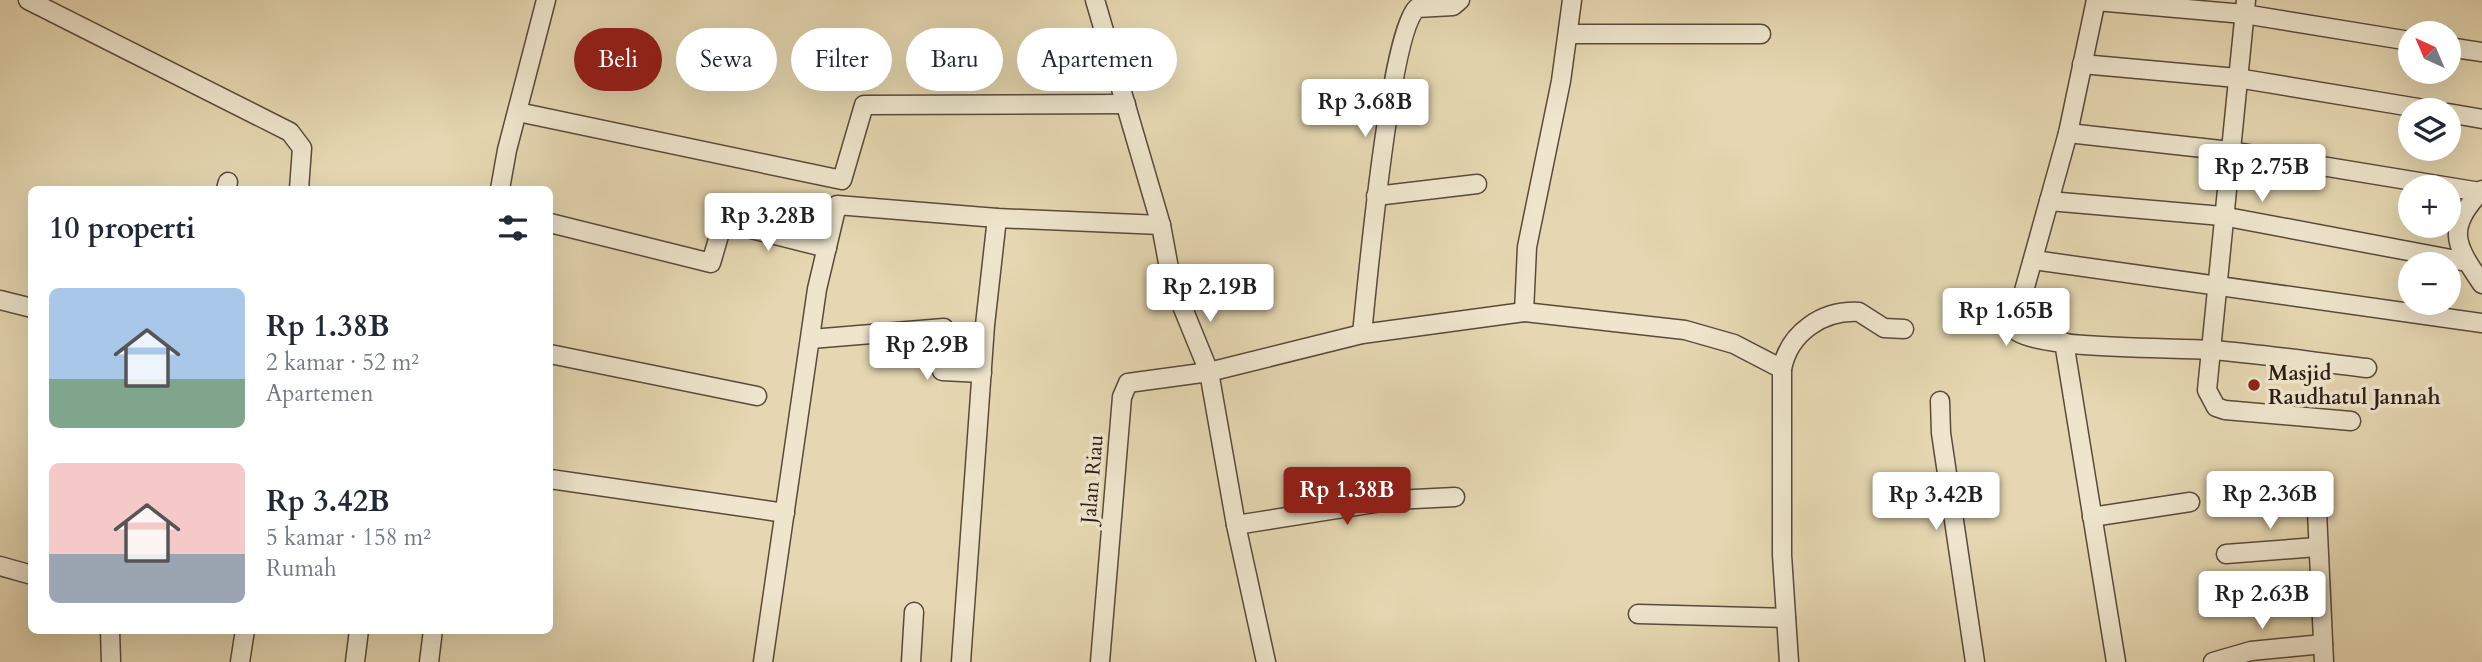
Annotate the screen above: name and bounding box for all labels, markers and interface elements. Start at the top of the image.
north arrow [2398,21,2460,84]
map controls [2398,21,2461,315]
chip: Beli [574,28,662,91]
chip: Sewa [676,28,777,91]
chip: Filter [791,28,892,91]
chip: Baru [906,28,1003,91]
chip: Apartemen [1017,28,1177,91]
pin: Rp 3.68B [1293,80,1437,139]
text: Rp 3.68B [1318,86,1412,117]
button: layers [2398,98,2461,161]
pin: Rp 2.75B [2190,144,2334,204]
text: Rp 2.75B [2215,151,2309,182]
button: + [2398,175,2461,238]
pin: Rp 3.28B [696,194,840,253]
text: Rp 3.28B [721,200,815,231]
text: 10 properti [49,208,195,249]
icon: filters [494,209,532,247]
button: − [2398,252,2461,315]
pin: Rp 2.19B [1138,264,1282,324]
text: Rp 2.19B [1163,271,1257,302]
pin: Rp 1.65B [1934,288,2078,348]
text: Rp 1.65B [1959,295,2053,326]
text: Rp 1.38B [266,306,390,347]
icon: home [105,316,189,400]
pin: Rp 2.9B [862,322,992,382]
text: Rp 2.9B [885,329,969,360]
text: 2 kamar · 52 m² [266,347,419,378]
place label: Masjid Raudhatul Jannah [2268,359,2441,412]
marker: Masjid Raudhatul Jannah [2246,377,2262,393]
text: Apartemen [266,378,374,409]
street label: Jalan Riau [1074,433,1111,528]
pin: Rp 1.38B [1275,468,1419,527]
pin: Rp 3.42B [1864,472,2008,532]
pin: Rp 2.36B [2198,472,2342,531]
text: Rp 1.38B [1300,474,1394,505]
text: Rp 2.36B [2223,478,2317,509]
text: Rp 3.42B [1889,479,1983,510]
text: Rp 3.42B [266,481,390,522]
icon: home [105,491,189,575]
text: 5 kamar · 158 m² [266,522,431,553]
text: Rumah [266,553,337,584]
pin: Rp 2.63B [2190,572,2334,631]
text: Rp 2.63B [2215,578,2309,609]

